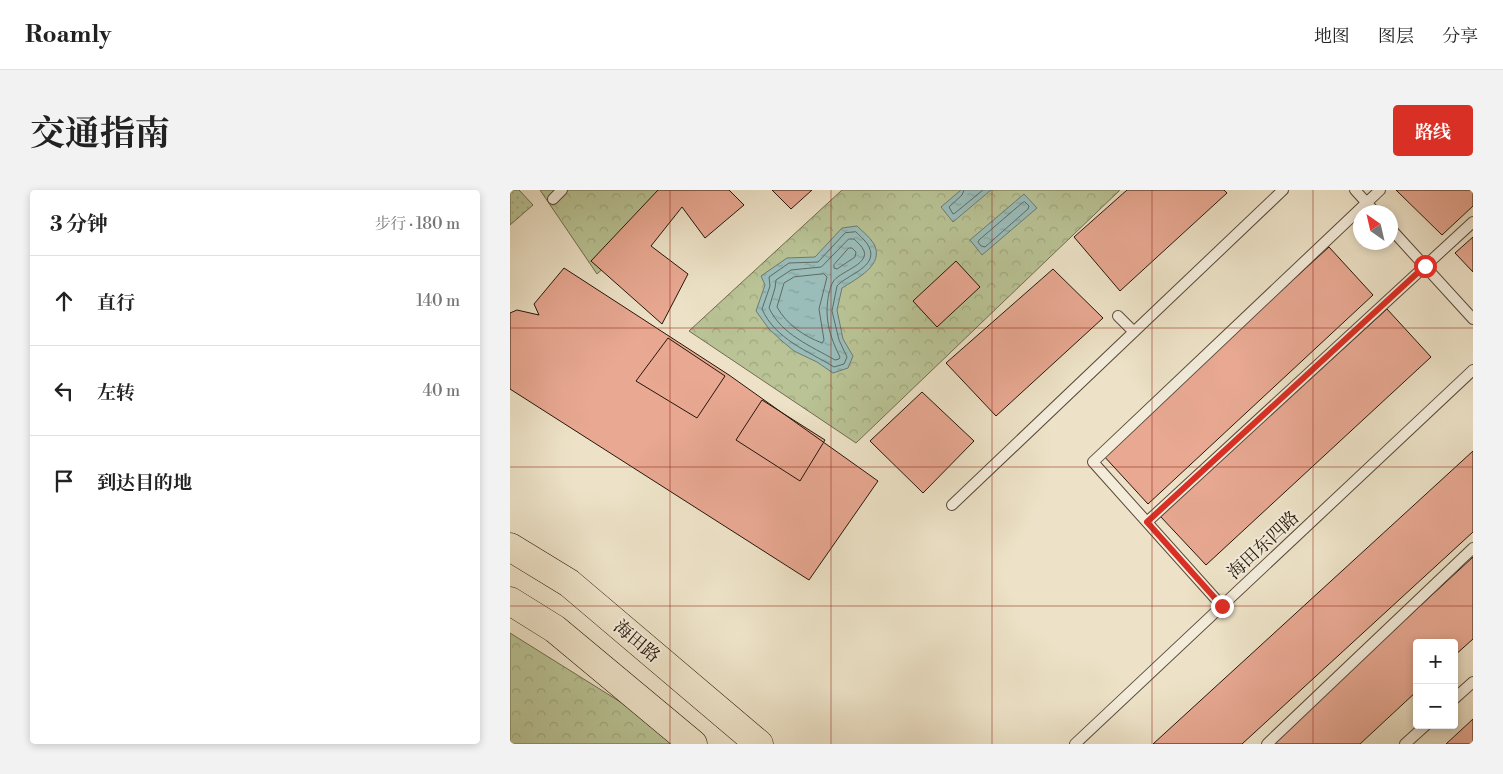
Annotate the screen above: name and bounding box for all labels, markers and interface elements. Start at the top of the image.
text: Roamly [25,20,111,50]
text: 地图 [1314,25,1350,48]
text: 图层 [1378,25,1414,48]
text: 分享 [1442,25,1478,48]
button: 路线 [1393,105,1473,156]
text: 交通指南 [30,113,170,156]
north arrow [1353,205,1398,250]
text: 3 分钟 [50,212,108,238]
text: 步行 · 180 m [374,214,460,234]
route start [1414,255,1437,278]
icon: ahead [50,287,78,315]
text: 直行 [97,291,135,315]
text: 140 m [416,291,460,311]
icon: left [50,377,78,405]
text: 左转 [97,381,135,405]
text: 40 m [423,381,460,401]
icon: arrive [50,467,78,495]
text: 到达目的地 [97,471,192,495]
street label: 海田东四路 [1223,506,1304,584]
route end [1211,595,1234,618]
street label: 海田路 [609,615,665,668]
map controls [1413,639,1458,729]
button: + [1413,639,1458,684]
button: − [1413,684,1458,729]

